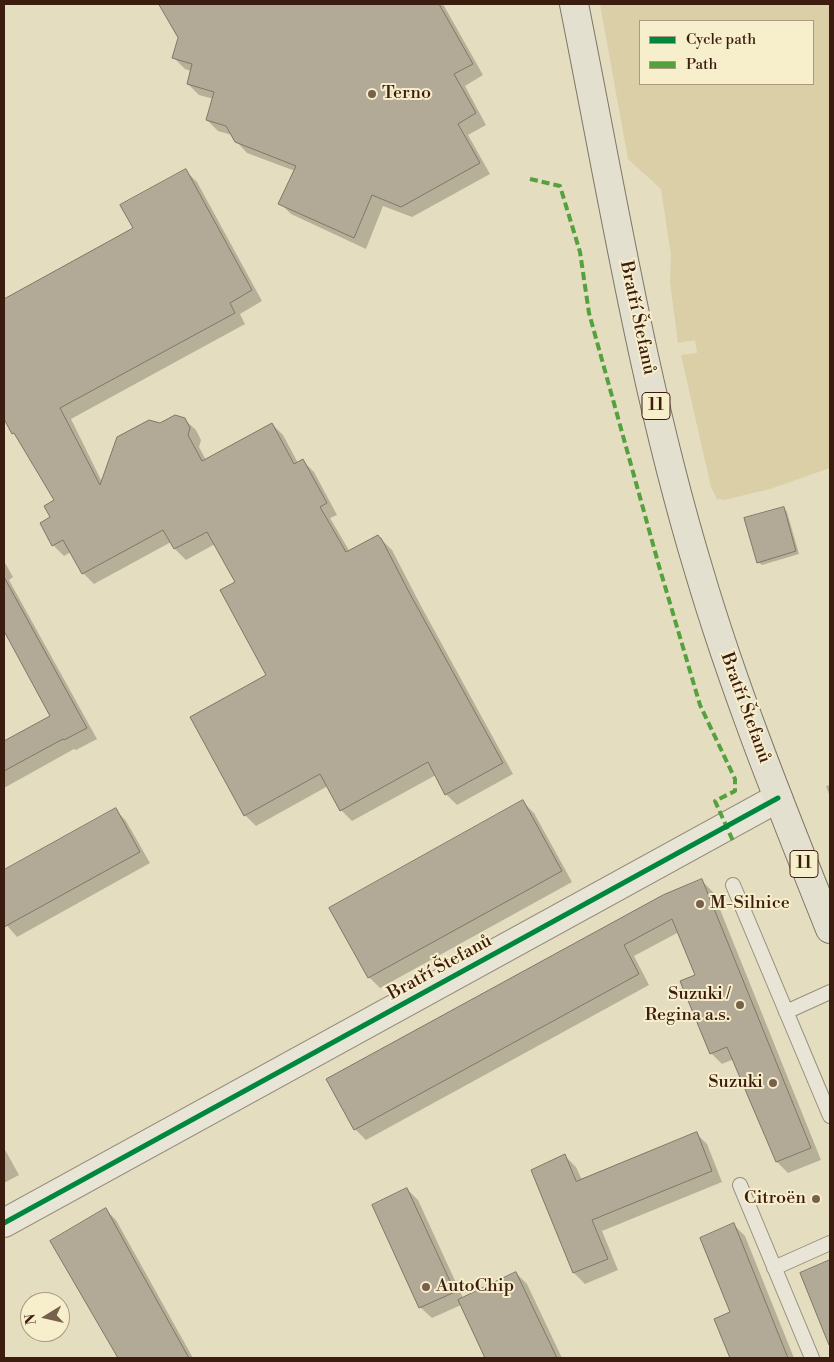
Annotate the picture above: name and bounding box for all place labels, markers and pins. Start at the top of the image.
place label: Terno [382,83,431,105]
marker: Terno [366,88,378,100]
place label: M-Silnice [710,893,790,915]
marker: M-Silnice [694,898,706,910]
place label: Suzuki / Regina a.s. [645,984,730,1026]
marker: Suzuki / Regina a.s. [734,999,746,1011]
place label: Suzuki [708,1072,763,1094]
marker: Suzuki [767,1077,779,1089]
place label: Citroën [744,1188,806,1210]
marker: Citroën [810,1193,822,1205]
place label: AutoChip [436,1276,514,1298]
marker: AutoChip [420,1281,432,1293]

